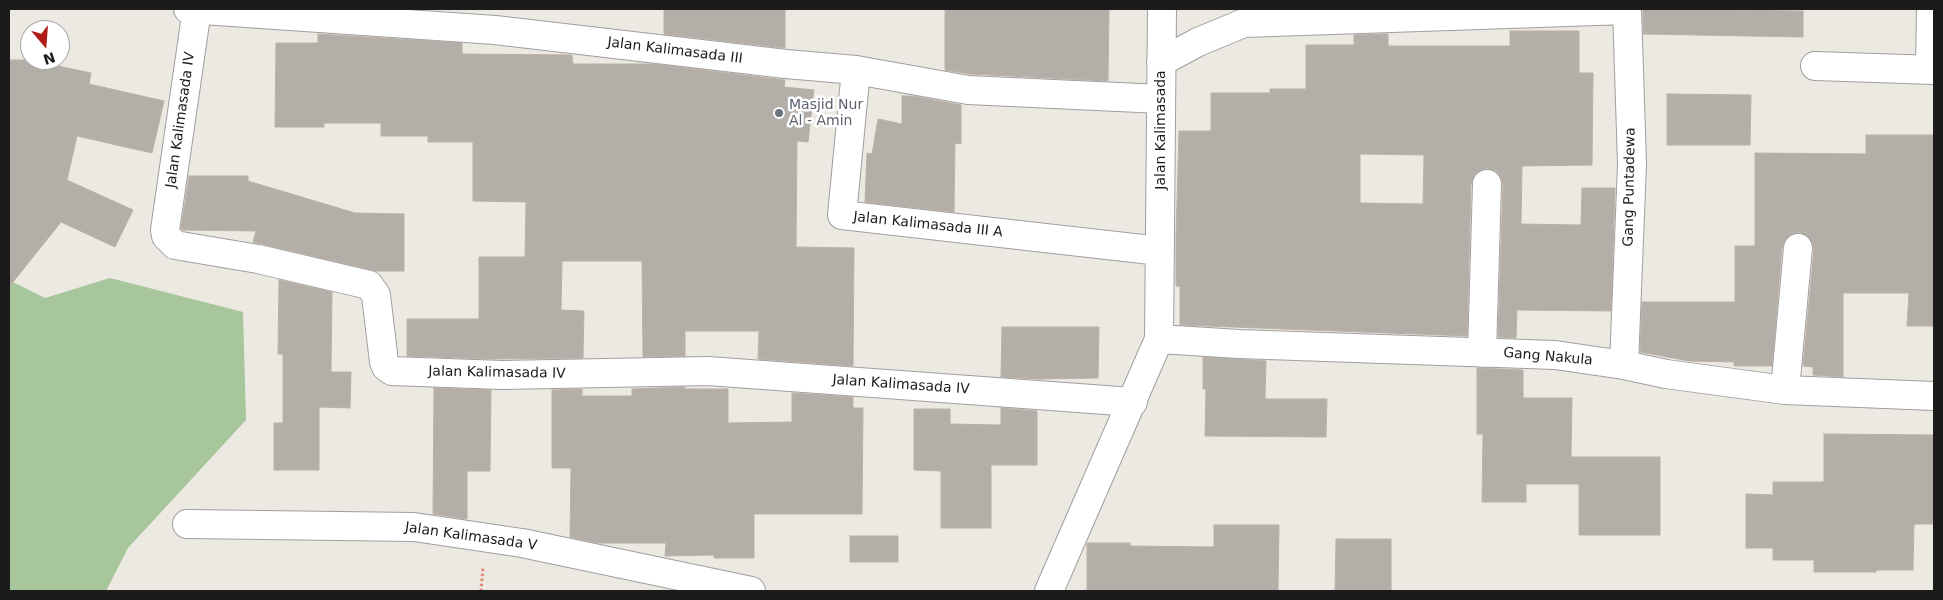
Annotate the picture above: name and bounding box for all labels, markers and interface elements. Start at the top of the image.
north arrow [20,20,70,70]
street label: Jalan Kalimasada III [606,34,744,68]
text: N [41,49,57,68]
street label: Jalan Kalimasada IV [163,51,199,189]
street label: Jalan Kalimasada [1153,70,1169,190]
place label: Masjid Nur Al - Amin [789,97,863,130]
marker: Masjid Nur Al - Amin [773,107,785,119]
street label: Gang Puntadewa [1621,127,1639,247]
street label: Jalan Kalimasada III A [852,209,1004,241]
street label: Gang Nakula [1503,345,1593,369]
street label: Jalan Kalimasada IV [428,363,566,383]
street label: Jalan Kalimasada IV [832,372,970,398]
street label: Jalan Kalimasada V [404,519,538,555]

